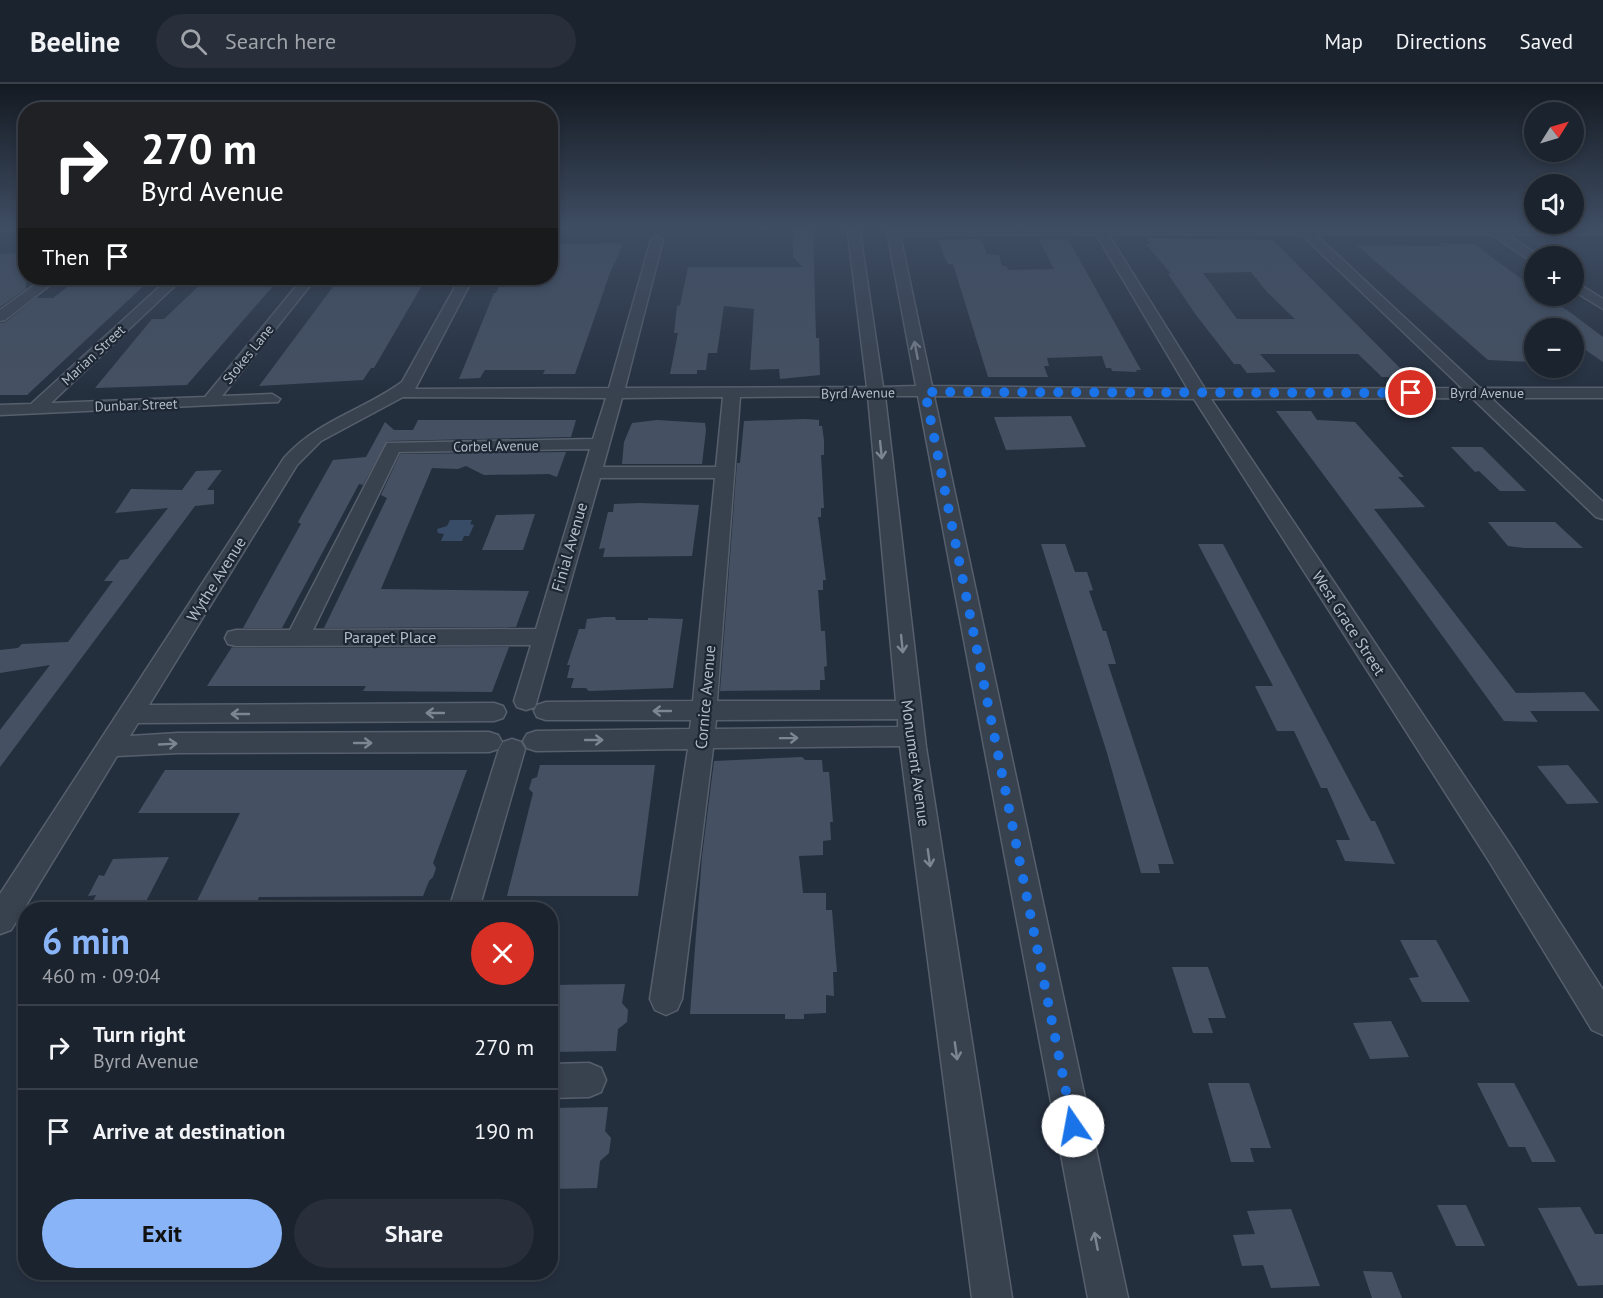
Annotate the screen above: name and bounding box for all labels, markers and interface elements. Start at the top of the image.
search box [156,14,576,68]
text: Beeline [30,23,120,60]
icon: search [177,25,210,58]
text: Search here [225,27,336,55]
text: Map [1324,28,1363,55]
text: Directions [1396,28,1487,55]
text: Saved [1520,28,1573,55]
north arrow [1524,102,1584,162]
map controls [1524,102,1584,378]
text: 270 m [141,121,257,176]
icon: right [42,126,120,204]
text: Byrd Avenue [141,174,284,208]
button: sound [1524,174,1584,234]
icon: arrive [101,240,134,273]
text: Then [42,243,89,271]
button: + [1524,246,1584,306]
button: − [1524,318,1584,378]
street label: Marian Street [57,321,129,389]
street label: Stokes Lane [219,321,277,387]
one-way arrow [910,340,922,359]
pin [1385,367,1436,418]
icon: arrive [1394,376,1427,409]
street label: Byrd Avenue [821,383,895,403]
street label: Byrd Avenue [1450,384,1524,402]
street label: Dunbar Street [94,395,178,415]
street label: Corbel Avenue [453,436,539,456]
one-way arrow [876,440,887,459]
street label: Finial Avenue [547,500,591,594]
street label: Wythe Avenue [182,533,250,625]
street label: West Grace Street [1308,567,1390,679]
street label: Parapet Place [344,627,436,647]
one-way arrow [897,633,908,653]
street label: Cornice Avenue [690,644,720,750]
street label: Monument Avenue [897,698,935,828]
one-way arrow [652,705,672,717]
one-way arrow [426,707,446,719]
one-way arrow [231,708,251,720]
one-way arrow [779,732,799,744]
one-way arrow [584,734,604,746]
one-way arrow [352,737,372,749]
one-way arrow [157,738,177,749]
one-way arrow [924,848,935,867]
text: 6 min [42,917,130,964]
button: close [471,922,534,985]
text: 460 m · 09:04 [42,963,160,989]
text: Turn right [93,1020,185,1048]
icon: right [42,1031,75,1064]
text: 270 m [474,1033,534,1061]
one-way arrow [950,1041,961,1061]
text: Byrd Avenue [93,1048,199,1074]
position arrow [1041,1094,1105,1158]
icon: arrive [42,1115,75,1148]
text: Arrive at destination [93,1117,285,1145]
text: 190 m [474,1117,534,1145]
button: Exit [42,1199,282,1268]
button: Share [294,1199,534,1268]
one-way arrow [1090,1231,1101,1251]

